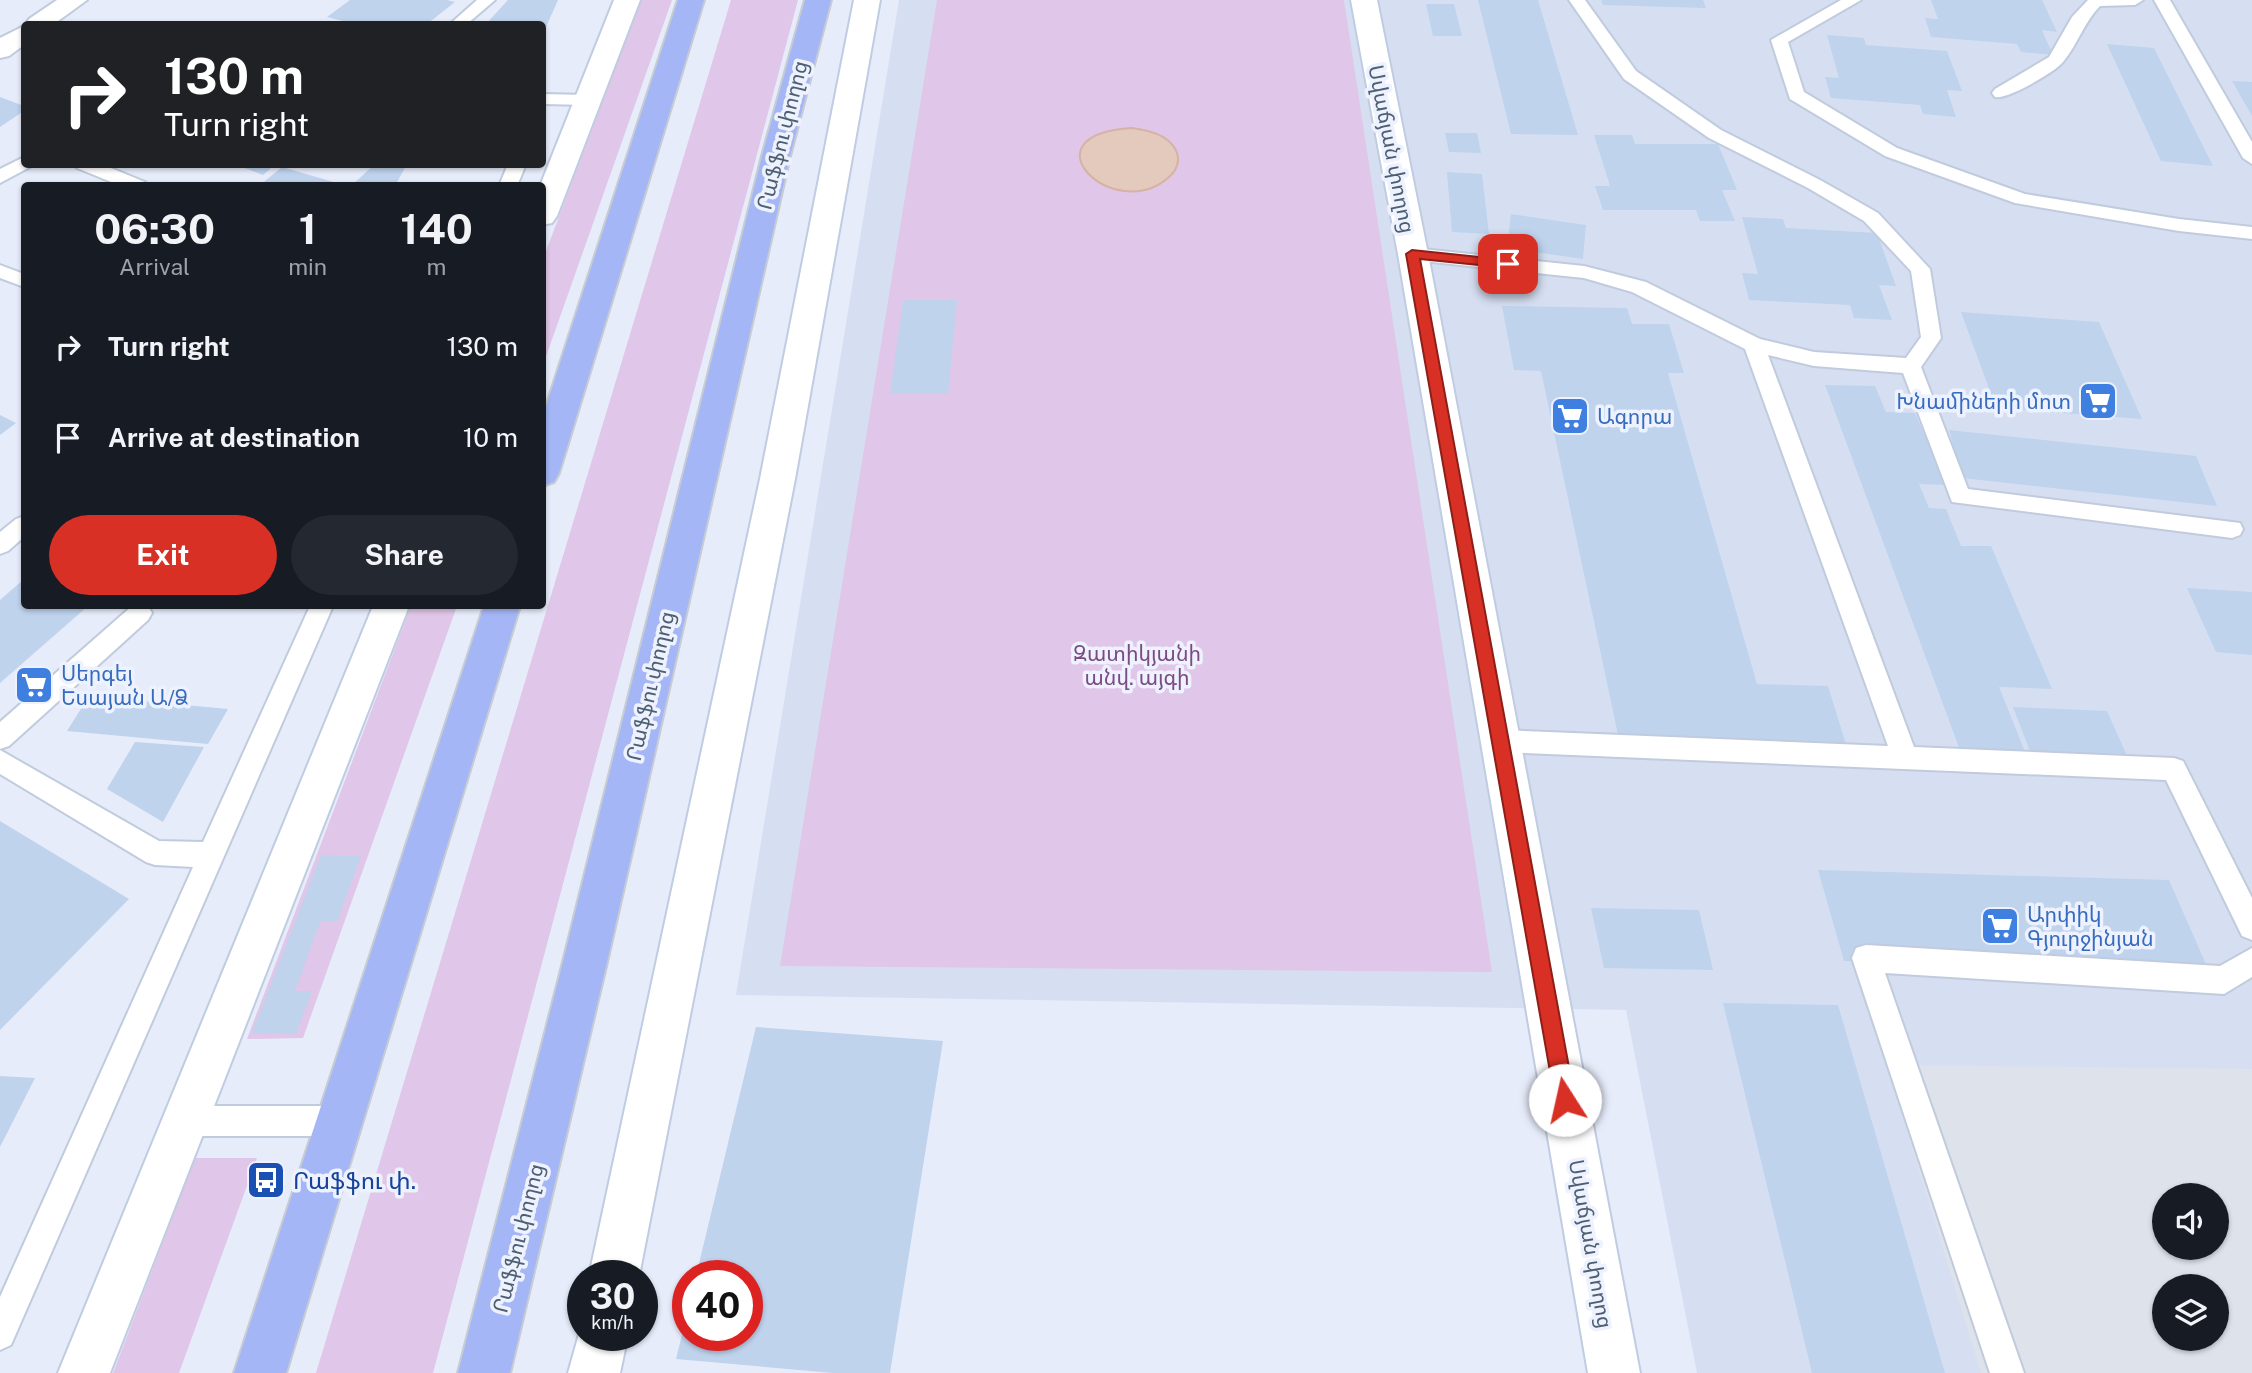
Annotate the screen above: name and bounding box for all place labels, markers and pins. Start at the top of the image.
pin [1478,234,1538,294]
supermarket icon: Խնամիների մոտ [2077,380,2119,422]
place label: Խնամիների մոտ [1896,389,2071,414]
supermarket icon: Ագորա [1549,395,1591,437]
place label: Ագորա [1597,404,1672,429]
place label: Սերգեյ Եսայան Ա/Ձ [61,661,188,710]
supermarket icon: Սերգեյ Եսայան Ա/Ձ [13,664,55,706]
place label: Արփիկ Գյուրջինյան [2027,902,2153,951]
supermarket icon: Արփիկ Գյուրջինյան [1979,905,2021,947]
bus stop icon: Րաֆֆու փ. [245,1159,287,1201]
place label: Րաֆֆու փ. [293,1166,416,1195]

